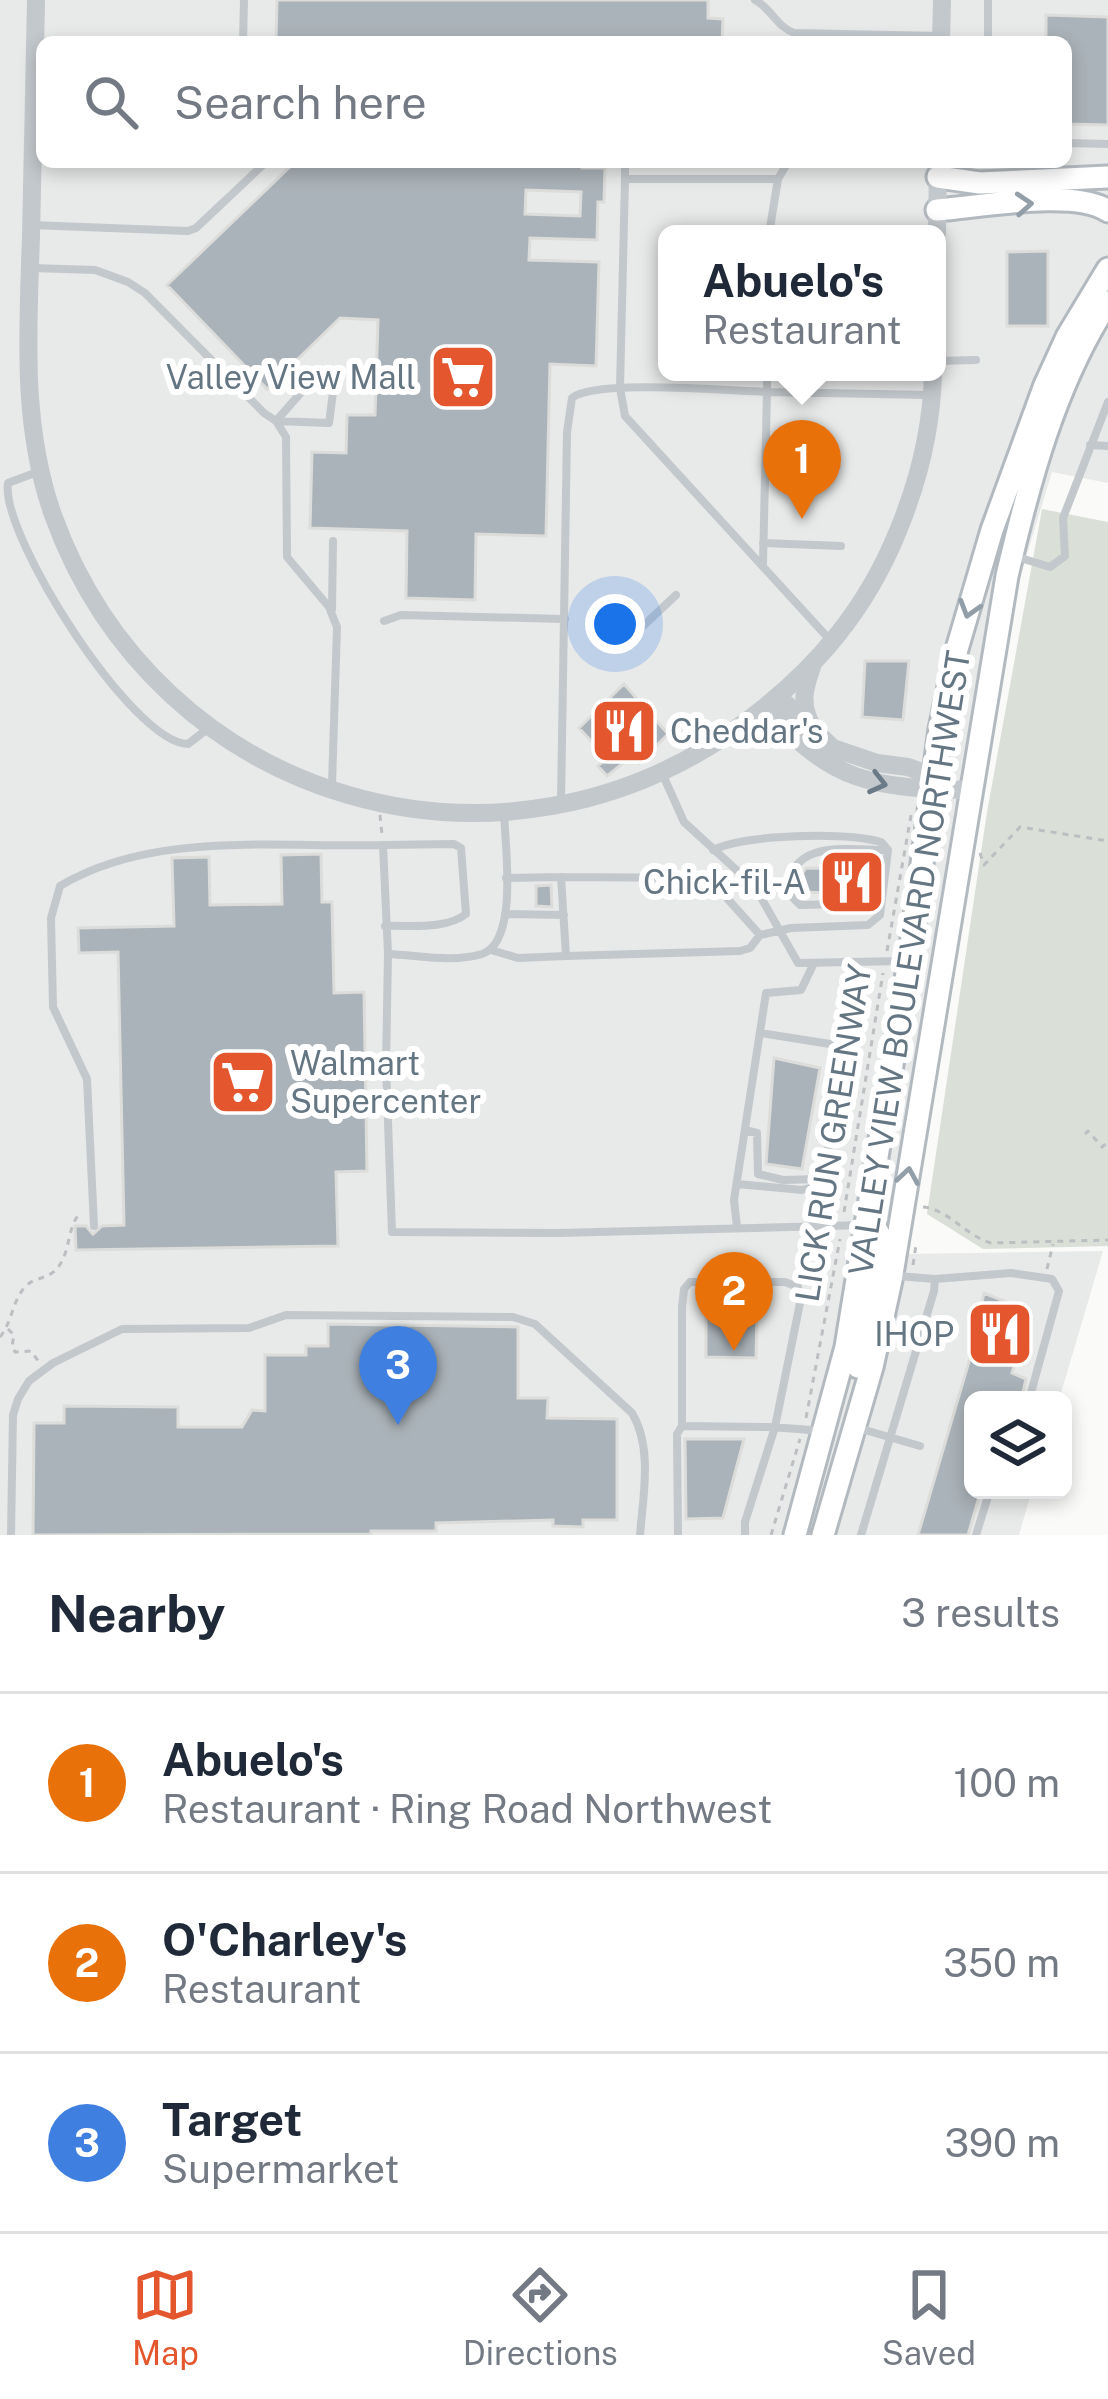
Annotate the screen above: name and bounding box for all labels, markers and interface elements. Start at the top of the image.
search box [36,36,1072,168]
icon: search [78,69,144,135]
text: Search here [174,76,427,129]
one-way arrow [1015,191,1034,217]
popup [658,225,946,381]
text: Abuelo's [702,254,884,307]
text: Restaurant [702,307,902,353]
supermarket icon: Valley View Mall [428,342,498,412]
place label: Valley View Mall [166,358,416,396]
pin: 1 [763,420,841,519]
your location [585,594,645,654]
one-way arrow [958,598,983,619]
street label: VALLEY VIEW BOULEVARD NORTHWEST [841,648,977,1278]
restaurant icon: Cheddar's [589,696,659,766]
place label: Cheddar's [670,712,824,750]
one-way arrow [867,769,888,794]
restaurant icon: Chick-fil-A [817,847,887,917]
place label: Chick-fil-A [643,863,806,901]
street label: LICK RUN GREENWAY [788,962,878,1304]
place label: Walmart Supercenter [290,1044,481,1120]
supermarket icon: Walmart Supercenter [208,1047,278,1117]
one-way arrow [895,1167,920,1187]
pin: 2 [695,1252,773,1351]
restaurant icon: IHOP [965,1299,1035,1369]
place label: IHOP [874,1315,954,1353]
pin: 3 [359,1326,437,1425]
map controls [964,1391,1072,1499]
button: layers [964,1391,1072,1499]
text: Nearby [48,1584,225,1643]
text: 3 results [901,1590,1060,1636]
text: Abuelo's [162,1733,344,1786]
text: 1 [79,1760,95,1806]
text: 100 m [953,1760,1060,1806]
text: Restaurant · Ring Road Northwest [162,1786,773,1832]
text: O'Charley's [162,1913,408,1966]
text: 2 [75,1940,99,1986]
text: 350 m [943,1940,1060,1986]
text: Restaurant [162,1966,361,2012]
text: Target [162,2093,302,2146]
text: 3 [74,2120,100,2166]
text: 390 m [945,2120,1060,2166]
text: Supermarket [162,2146,399,2192]
tab: Map [132,2262,199,2372]
tab: Directions [463,2262,618,2372]
tab: Saved [882,2262,976,2372]

